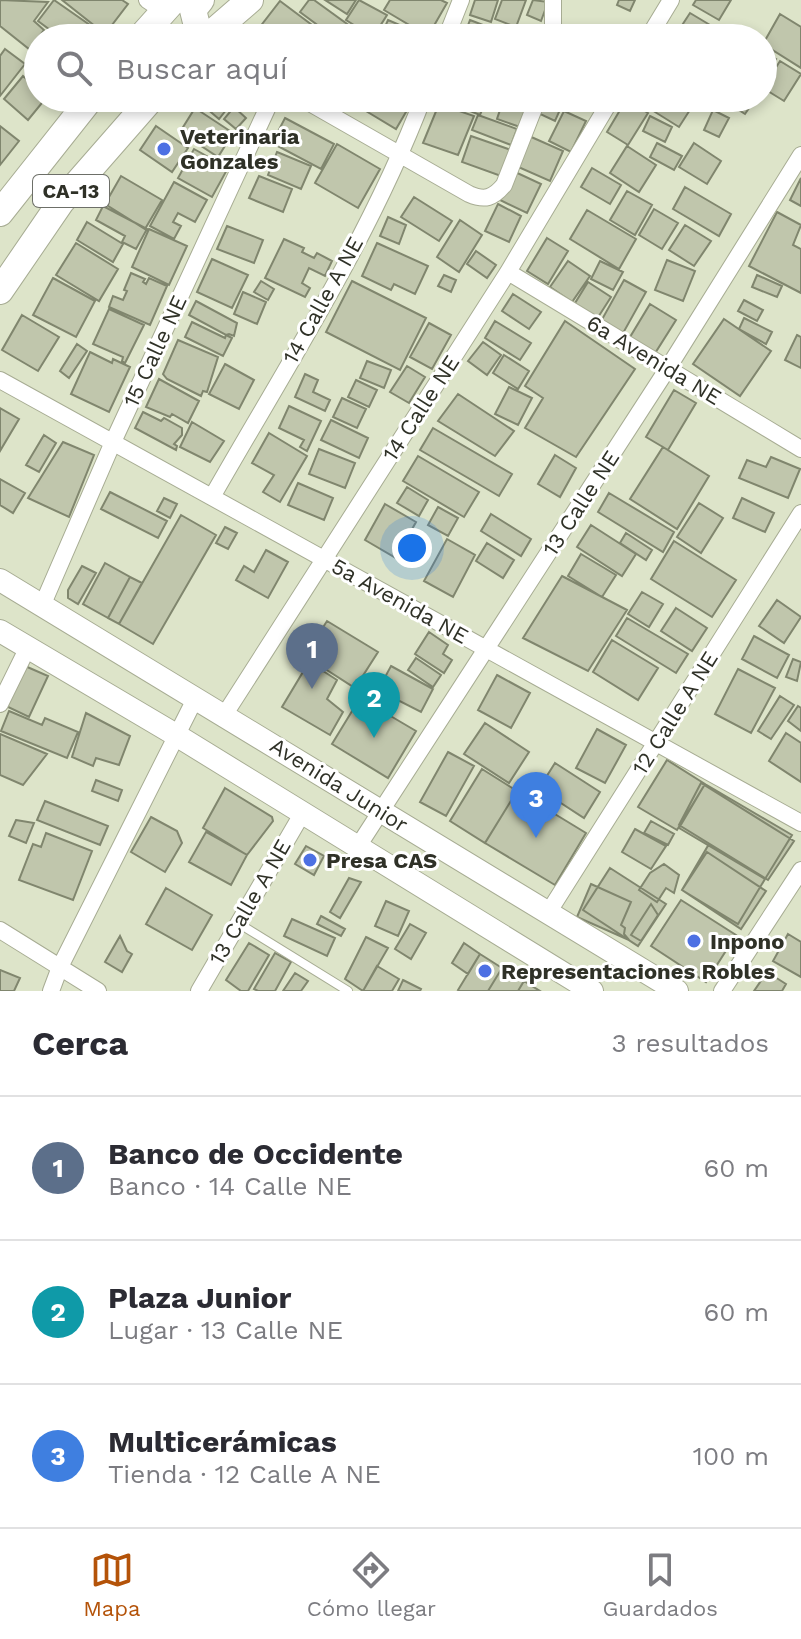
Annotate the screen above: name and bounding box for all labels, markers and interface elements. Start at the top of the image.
search box [24,24,777,112]
icon: search [52,46,96,90]
text: Buscar aquí [116,51,288,86]
place label: Veterinaria Gonzales [180,124,300,174]
marker: Veterinaria Gonzales [155,140,173,158]
road number: CA-13 [33,175,109,207]
street label: 14 Calle A NE [278,232,368,368]
street label: 15 Calle NE [118,291,192,411]
street label: 6a Avenida NE [582,310,726,410]
street label: 14 Calle NE [378,350,464,466]
street label: 13 Calle NE [538,446,624,560]
your location [392,528,432,568]
street label: 5a Avenida NE [327,553,473,649]
pin: 1 [286,623,338,689]
street label: 12 Calle A NE [627,647,723,779]
pin: 2 [348,672,400,738]
street label: Avenida Junior [266,733,412,837]
pin: 3 [510,772,562,838]
street label: 13 Calle A NE [204,835,296,969]
place label: Presa CAS [326,848,437,873]
marker: Presa CAS [301,851,319,869]
place label: Inpono [710,929,784,954]
marker: Inpono [685,932,703,950]
place label: Representaciones Robles [501,959,775,984]
marker: Representaciones Robles [476,962,494,980]
text: Cerca [32,1023,128,1063]
text: 3 resultados [611,1028,769,1058]
text: Banco de Occidente [108,1136,403,1171]
text: 1 [52,1153,64,1183]
text: 60 m [703,1153,769,1183]
text: Banco · 14 Calle NE [108,1171,352,1201]
text: Plaza Junior [108,1280,291,1315]
text: 2 [50,1297,66,1327]
text: 60 m [703,1297,769,1327]
text: Lugar · 13 Calle NE [108,1315,343,1345]
text: Multicerámicas [108,1424,337,1459]
text: 3 [50,1441,66,1471]
text: 100 m [693,1441,769,1471]
text: Tienda · 12 Calle A NE [108,1459,381,1489]
tab: Mapa [83,1548,141,1621]
tab: Cómo llegar [307,1548,436,1621]
tab: Guardados [602,1548,718,1621]

